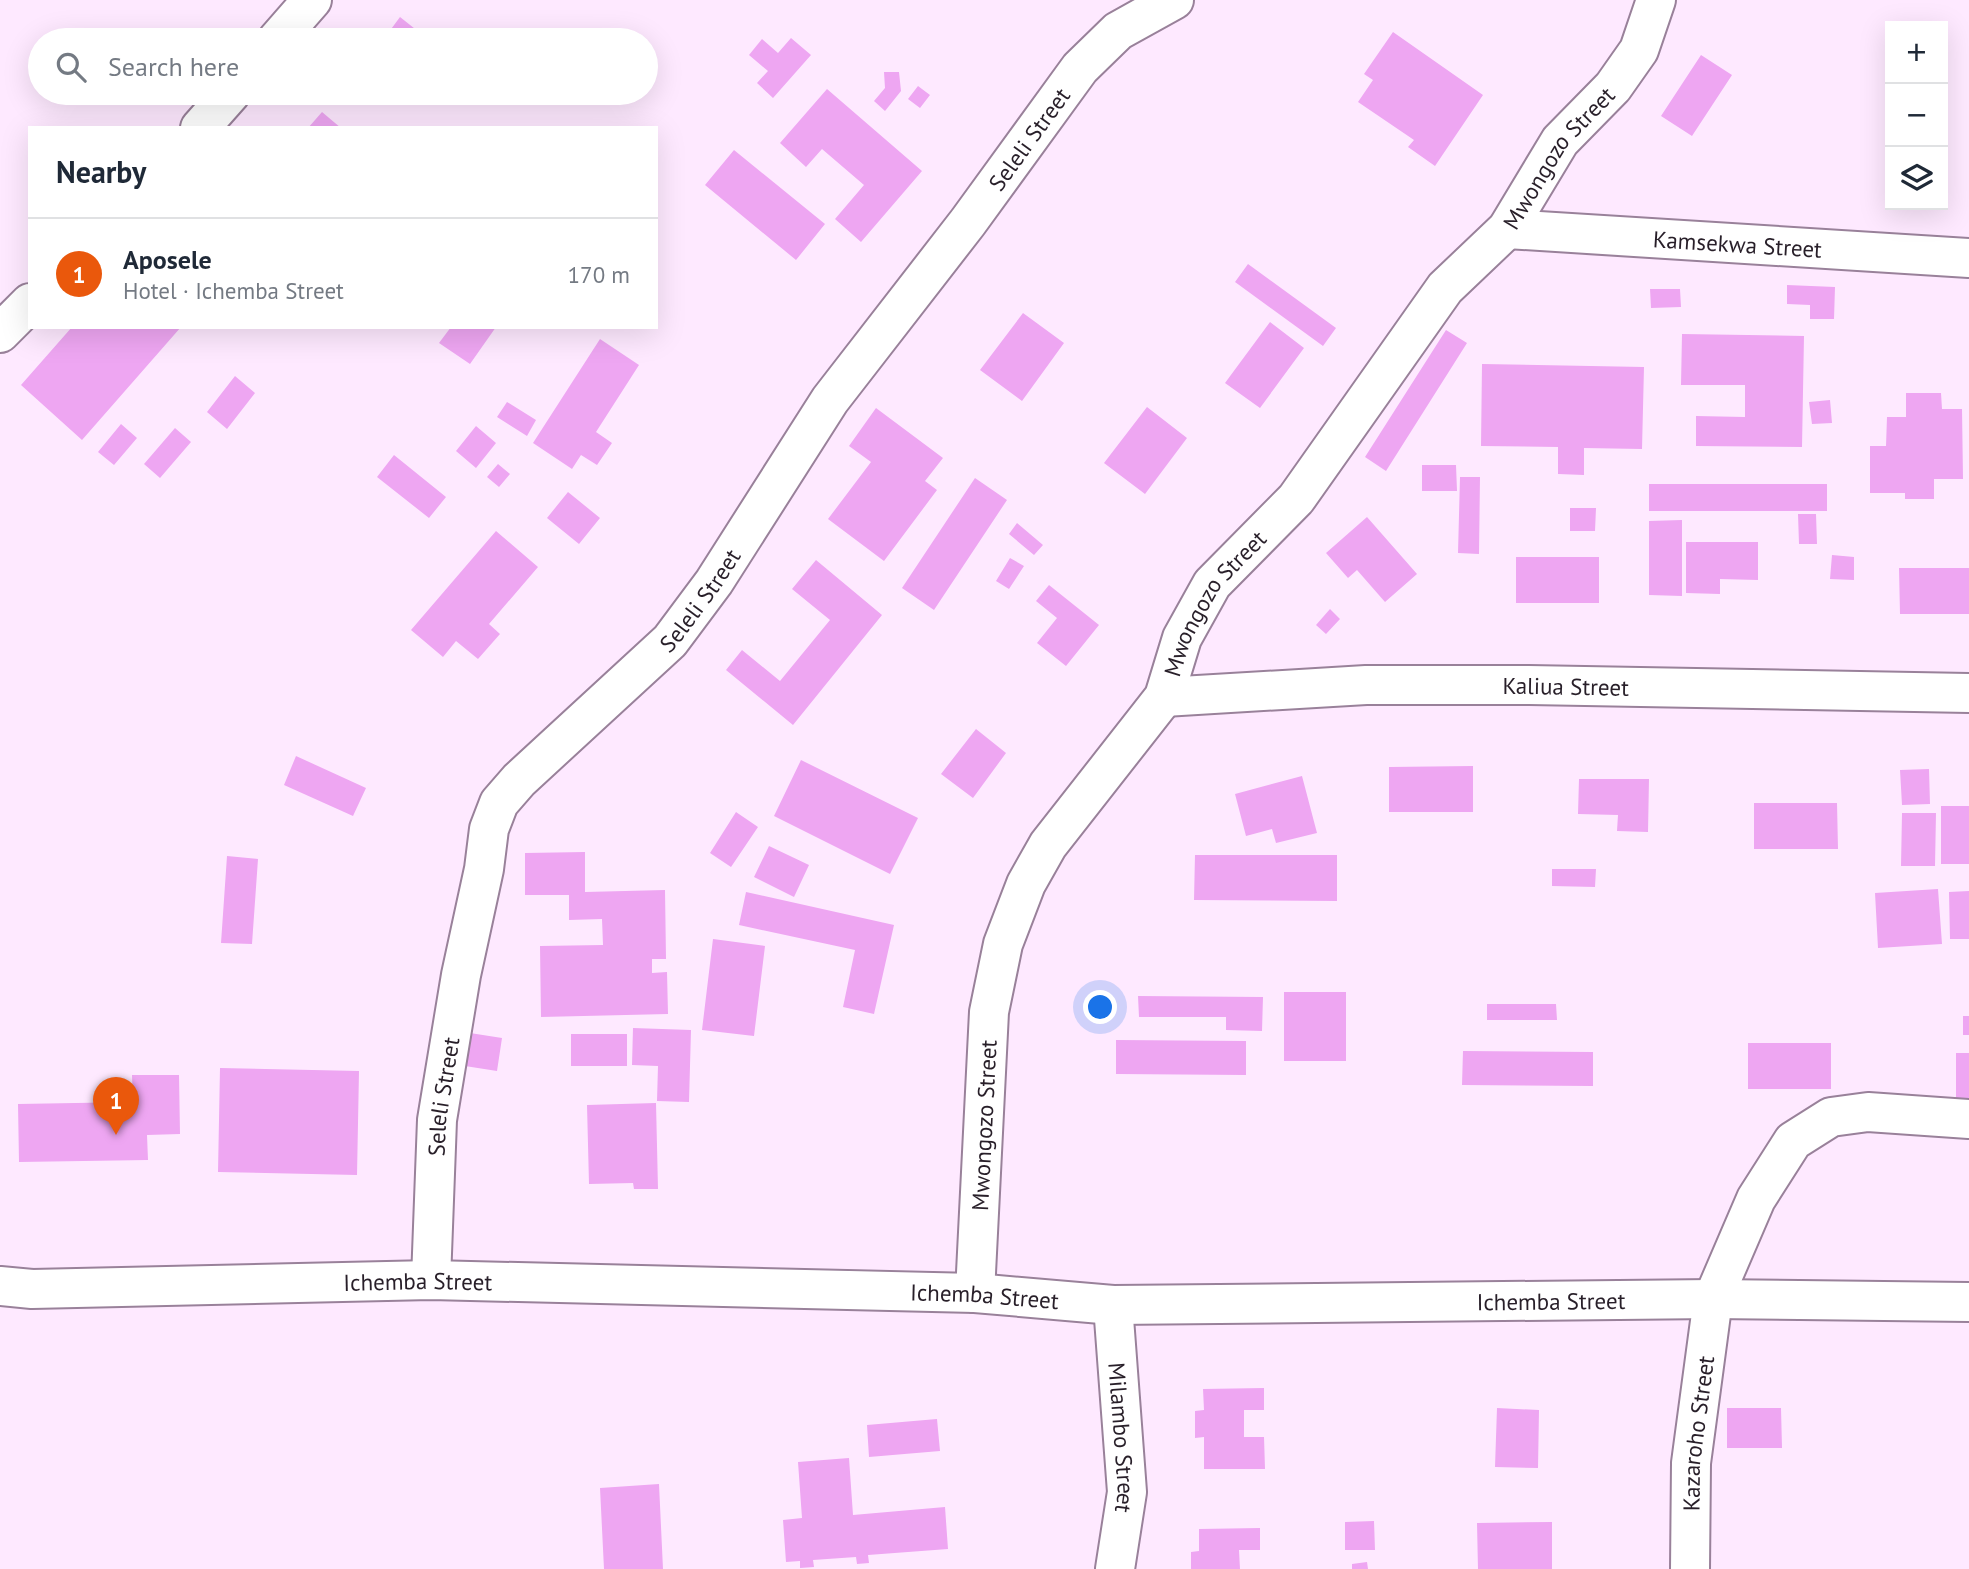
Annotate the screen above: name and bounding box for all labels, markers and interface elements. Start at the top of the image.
map controls [1885,21,1948,210]
button: + [1885,21,1948,84]
search box [28,28,658,105]
icon: search [52,48,90,86]
text: Search here [108,50,239,83]
street label: Mwongozo Street [1496,80,1620,234]
street label: Seleli Street [981,82,1076,196]
button: − [1885,84,1948,147]
button: layers [1885,147,1948,210]
text: Nearby [56,152,146,191]
street label: Kamsekwa Street [1652,224,1823,263]
text: Aposele [123,243,212,276]
text: 1 [72,260,86,289]
text: 170 m [568,260,630,289]
text: Hotel · Ichemba Street [123,276,344,305]
street label: Mwongozo Street [1157,524,1272,680]
street label: Seleli Street [653,543,746,658]
street label: Kaliua Street [1502,670,1629,701]
your location [1083,990,1117,1024]
street label: Seleli Street [421,1035,465,1157]
street label: Mwongozo Street [965,1039,1002,1211]
pin: 1 [93,1077,139,1135]
street label: Ichemba Street [343,1265,493,1296]
street label: Ichemba Street [910,1277,1060,1315]
street label: Ichemba Street [1476,1285,1626,1316]
street label: Kazaroho Street [1676,1354,1720,1511]
street label: Milambo Street [1103,1361,1142,1515]

